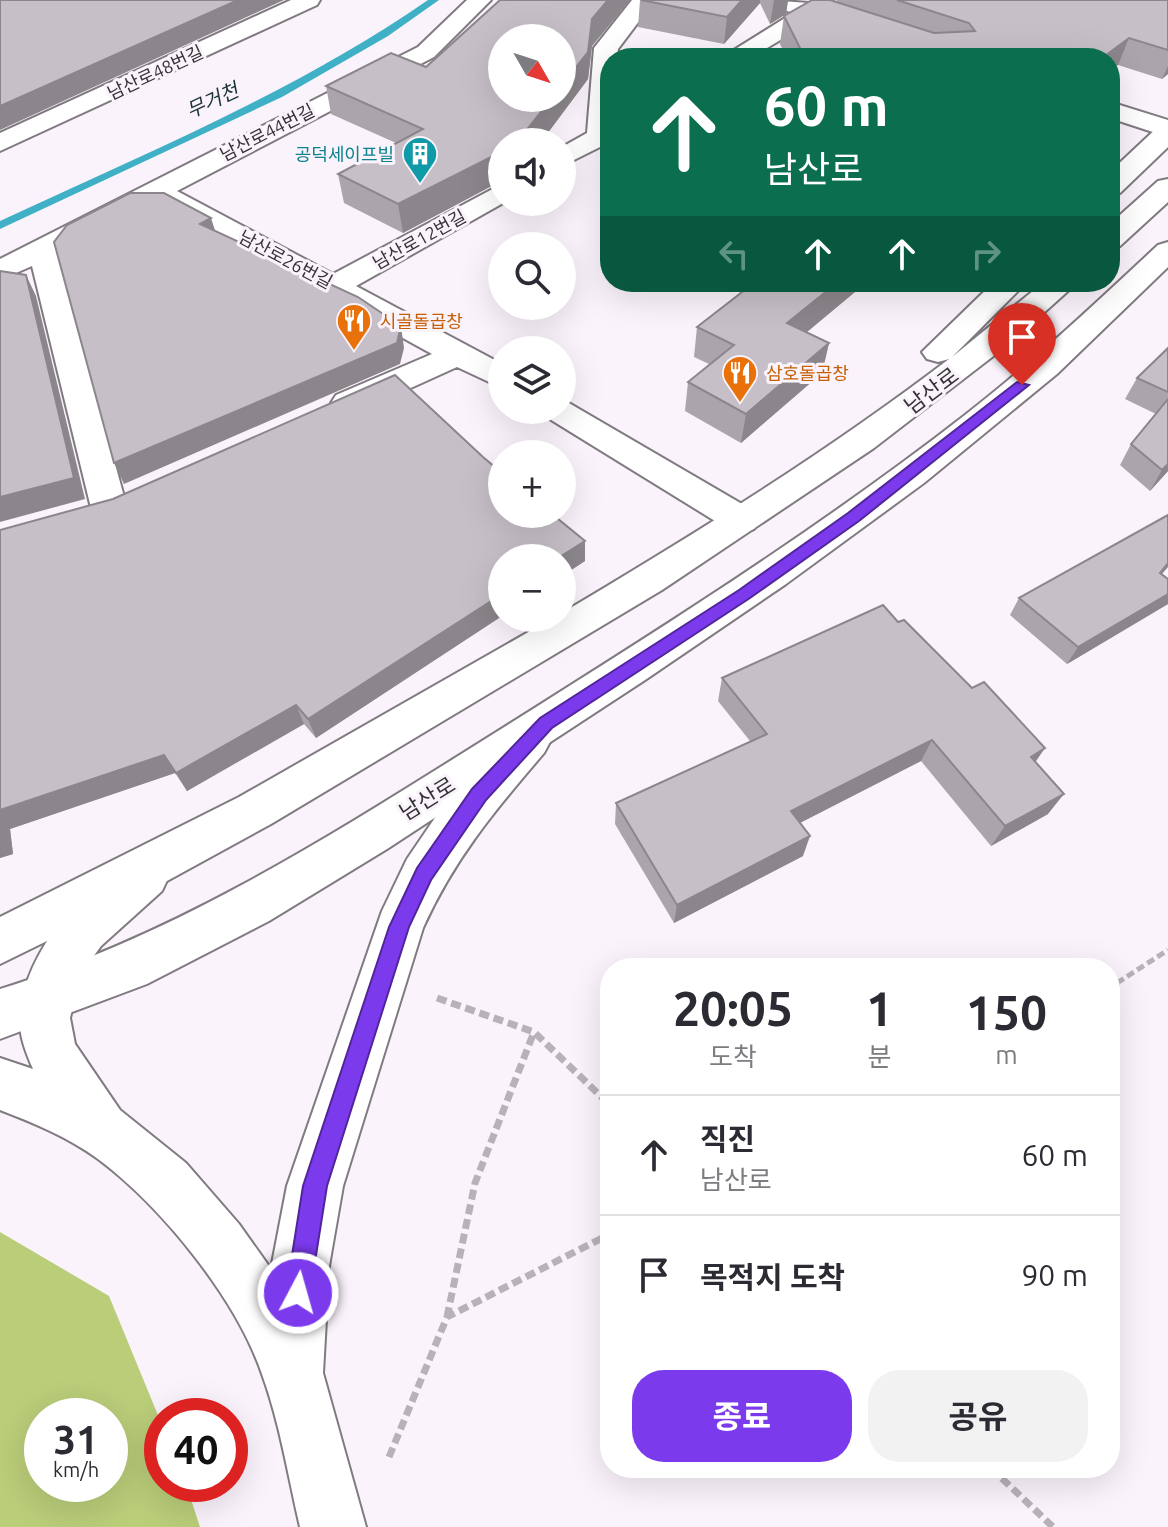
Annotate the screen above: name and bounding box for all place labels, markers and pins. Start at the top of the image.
building icon: 공덕세이프빌 [401,135,439,185]
place label: 공덕세이프빌 [295,144,394,164]
restaurant icon: 시골돌곱창 [335,302,373,352]
pin [988,303,1056,385]
place label: 시골돌곱창 [380,311,463,331]
restaurant icon: 삼호돌곱창 [721,354,759,404]
place label: 삼호돌곱창 [766,363,849,383]

